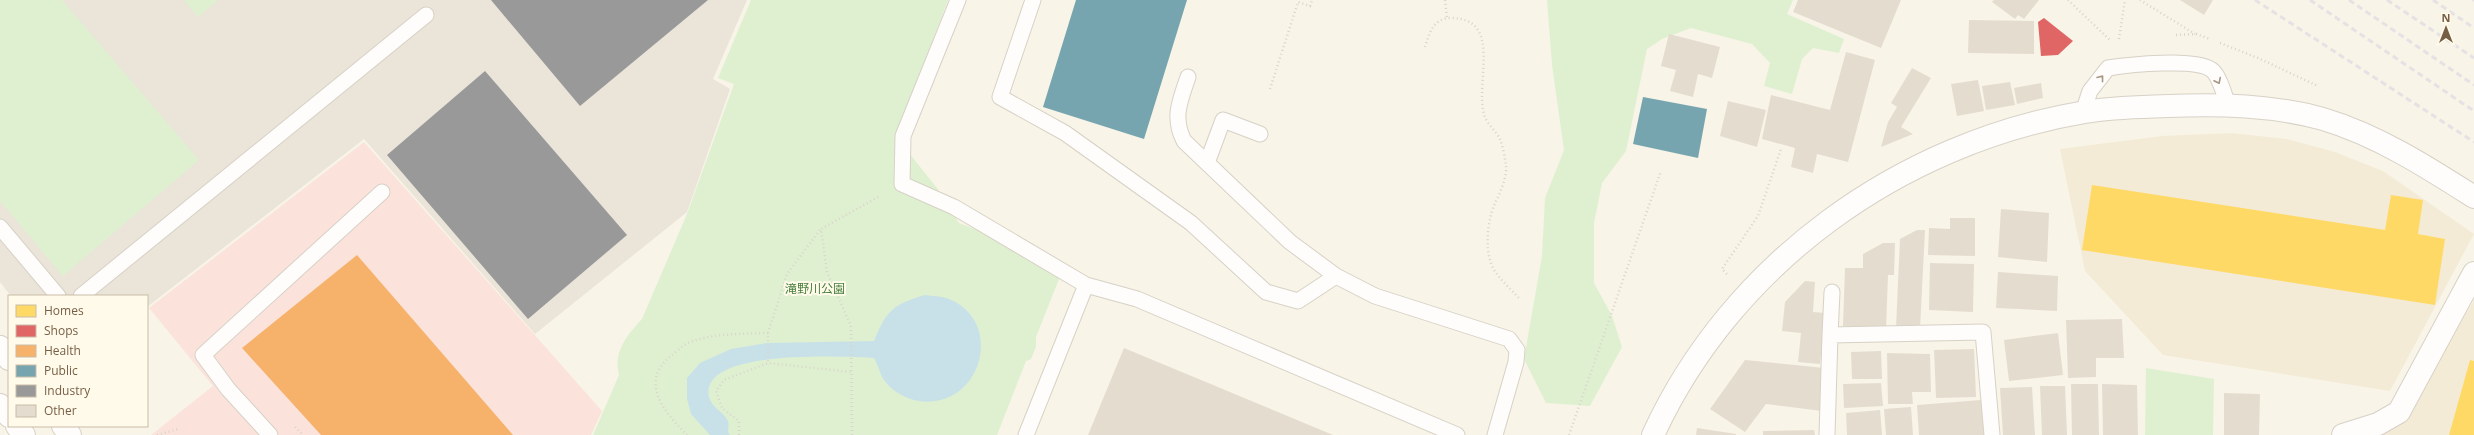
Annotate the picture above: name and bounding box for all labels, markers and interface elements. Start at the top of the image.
north arrow [2426,8,2466,48]
text: N [2442,10,2450,25]
one-way arrow [2096,75,2103,82]
one-way arrow [2213,77,2221,84]
park label: 滝野川公園 [785,280,845,297]
legend [8,295,148,427]
text: Homes [44,302,84,319]
text: Shops [44,322,79,339]
text: Health [44,342,81,359]
text: Public [44,362,78,379]
text: Industry [44,382,91,399]
text: Other [44,402,77,419]

